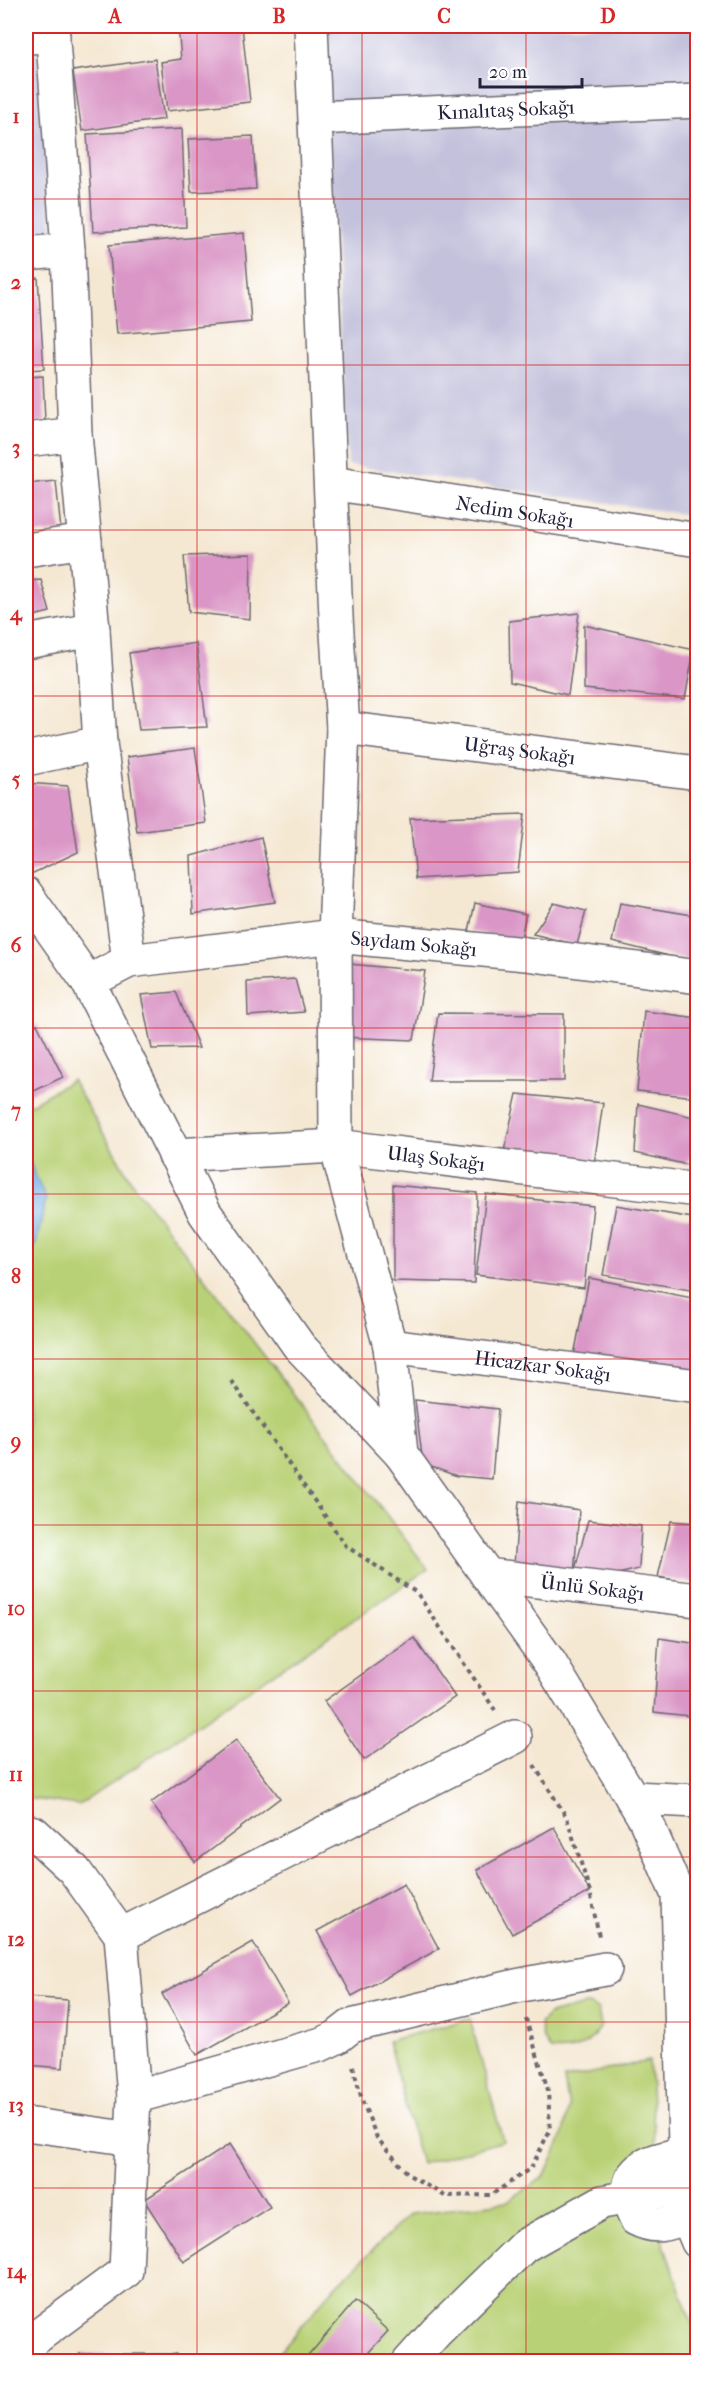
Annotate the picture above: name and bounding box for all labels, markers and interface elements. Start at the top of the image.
text: A [107,5,123,28]
text: B [272,5,286,28]
text: C [437,5,451,28]
text: D [600,5,616,28]
scale bar [480,51,582,89]
text: 20 m [489,62,527,83]
street label: Kınalıtaş Sokağı [437,95,575,124]
text: 1 [12,105,20,128]
text: 2 [11,271,21,294]
text: 3 [12,436,20,459]
street label: Nedim Sokağı [454,491,575,532]
text: 4 [9,602,23,626]
street label: Uğraş Sokağı [463,732,577,769]
text: 5 [12,768,21,791]
street label: Saydam Sokağı [350,926,478,961]
text: 6 [11,934,23,957]
text: 7 [10,1099,21,1122]
street label: Ulaş Sokağı [386,1141,486,1176]
text: 8 [11,1265,21,1288]
street label: Hicazkar Sokağı [473,1346,612,1386]
text: 9 [10,1431,21,1454]
street label: Ünlü Sokağı [539,1569,646,1605]
text: 10 [7,1597,25,1620]
text: 11 [9,1763,23,1786]
text: 12 [7,1928,25,1951]
text: 13 [8,2094,24,2117]
text: 14 [7,2260,27,2284]

